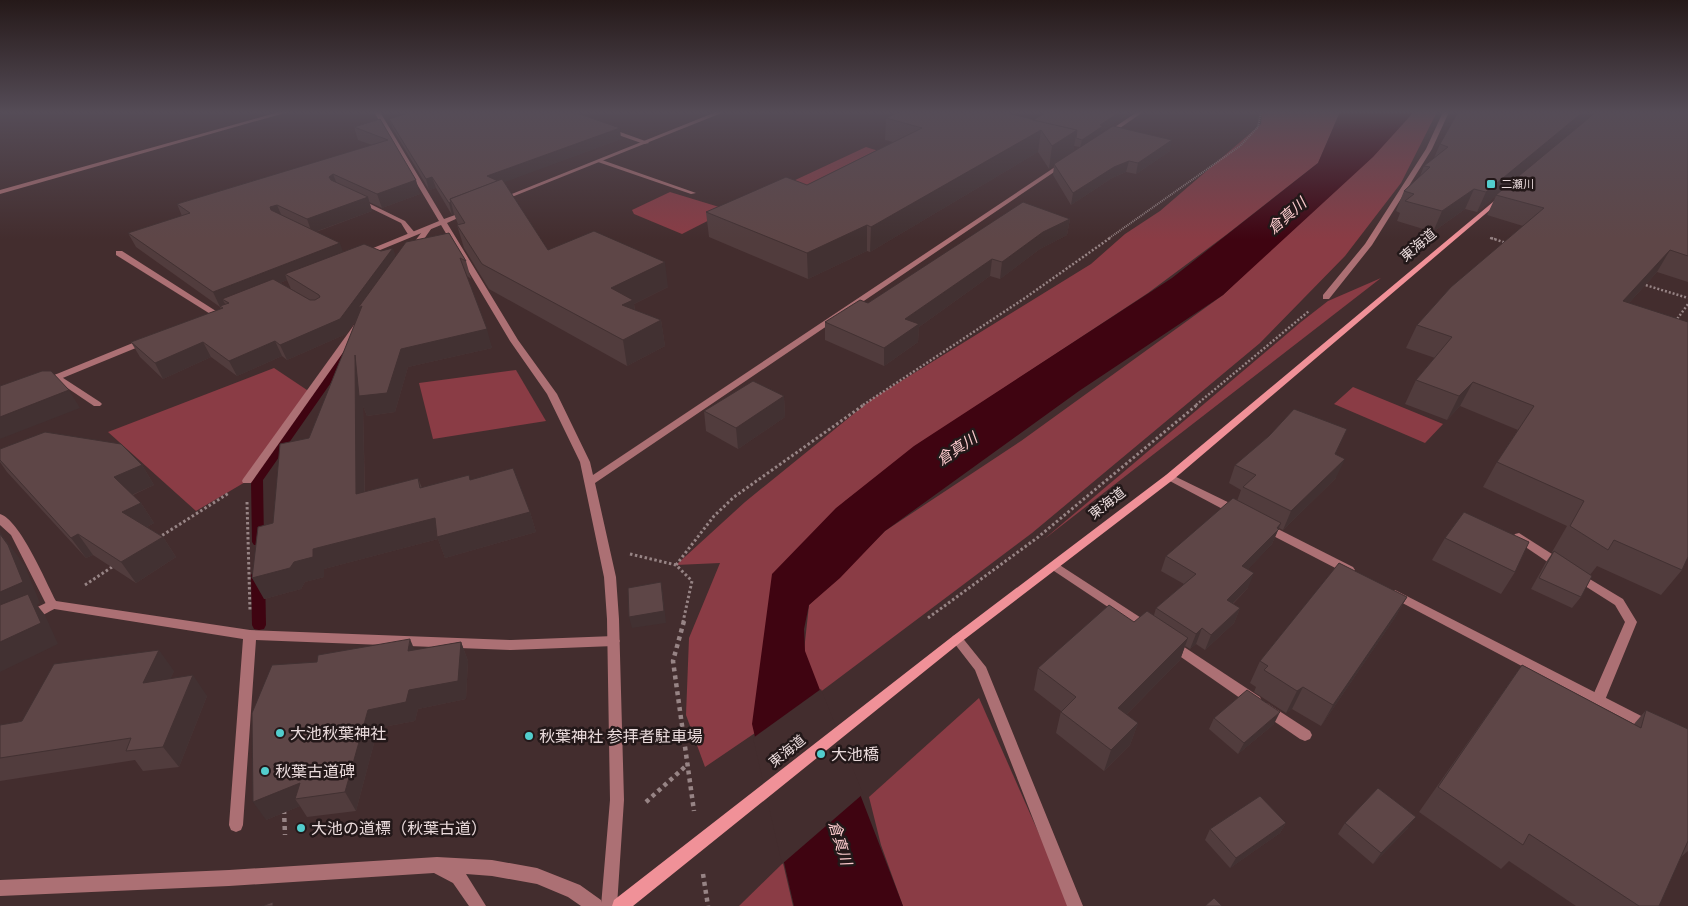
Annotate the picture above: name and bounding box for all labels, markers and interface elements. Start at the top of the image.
marker: 二瀬川 [1485,178,1497,190]
place label: 二瀬川 [1501,178,1534,191]
water label: 倉真川 [1264,193,1311,238]
street label: 東海道 [1397,225,1439,265]
water label: 倉真川 [933,428,982,469]
street label: 東海道 [1086,484,1128,522]
place label: 大池秋葉神社 [290,724,386,743]
marker: 大池秋葉神社 [274,727,286,739]
place label: 秋葉神社 参拝者駐車場 [539,727,703,746]
marker: 秋葉神社 参拝者駐車場 [523,730,535,742]
street label: 東海道 [766,732,808,770]
place label: 大池橋 [831,745,879,764]
marker: 大池橋 [815,748,827,760]
place label: 秋葉古道碑 [275,762,355,781]
marker: 秋葉古道碑 [259,765,271,777]
place label: 大池の道標（秋葉古道） [311,819,487,838]
water label: 倉真川 [825,819,856,869]
marker: 大池の道標（秋葉古道） [295,822,307,834]

